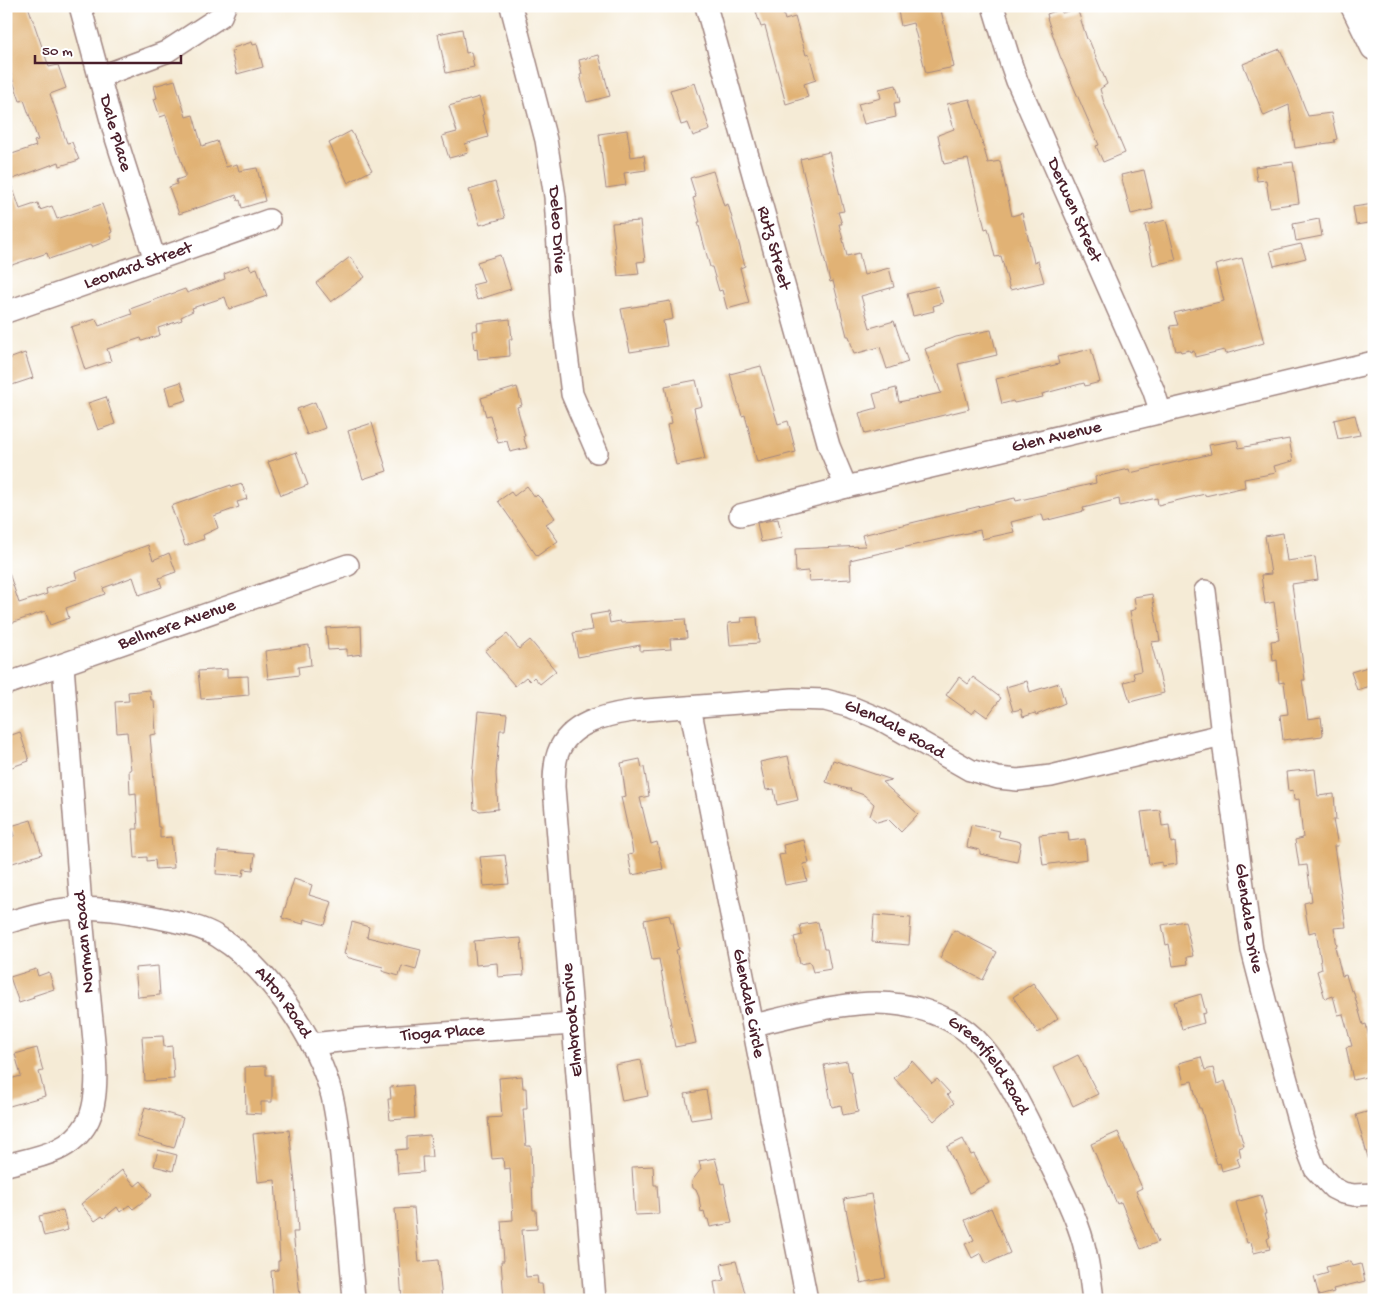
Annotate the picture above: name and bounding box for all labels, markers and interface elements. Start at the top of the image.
scale bar [35,32,181,64]
text: 50 m [42,43,73,61]
street label: Dale Place [94,92,137,175]
street label: Derwen Street [1042,154,1107,267]
street label: Deleo Drive [543,184,570,275]
street label: Rutz Street [752,204,796,293]
street label: Leonard Street [81,237,197,294]
street label: Glen Avenue [1010,416,1104,458]
street label: Bellmere Avenue [115,594,239,655]
street label: Glendale Road [842,695,950,765]
street label: Glendale Drive [1230,862,1268,976]
street label: Norman Road [70,889,100,994]
street label: Glendale Circle [727,947,770,1060]
street label: Alton Road [250,962,317,1043]
street label: Elmbrook Drive [558,962,588,1078]
street label: Greenfield Road [944,1011,1034,1119]
street label: Tioga Place [399,1020,486,1047]

